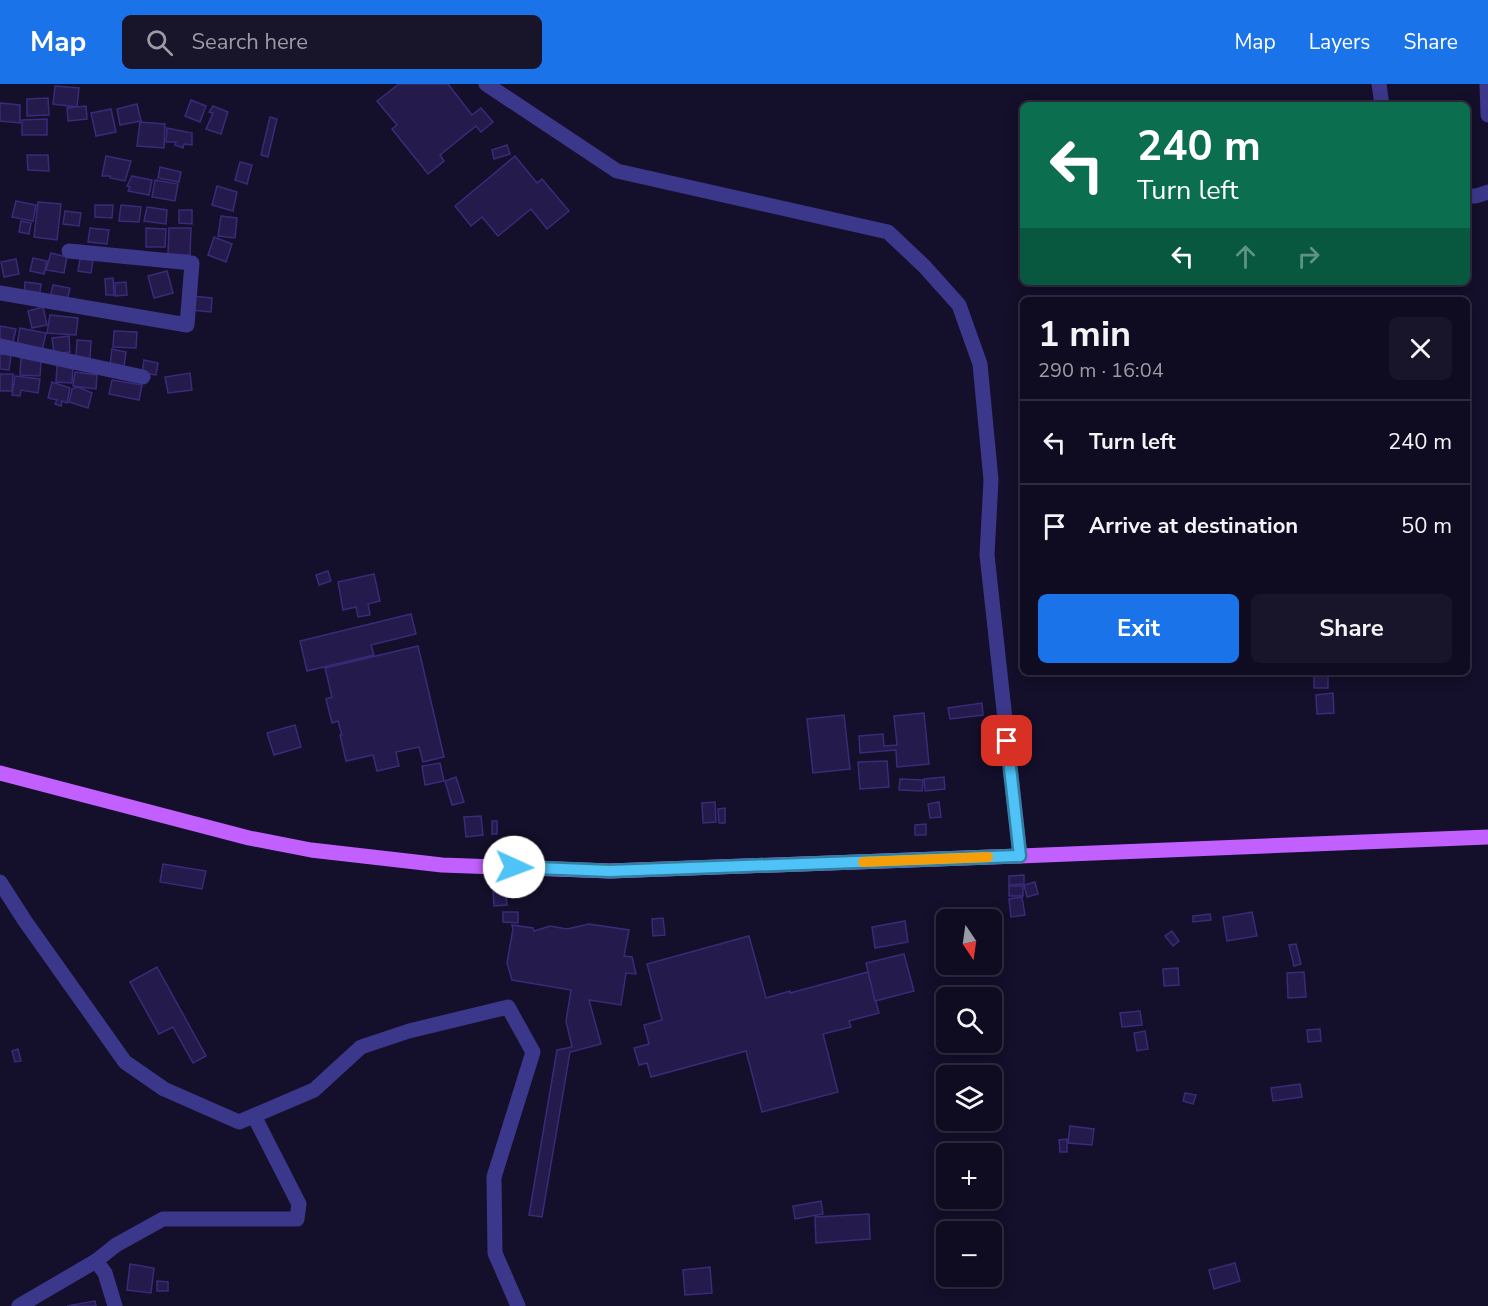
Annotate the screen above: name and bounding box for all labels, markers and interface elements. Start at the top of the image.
search box [122,15,542,69]
text: Map [30,23,86,61]
icon: search [143,26,176,59]
text: Search here [191,27,308,57]
text: Map [1234,28,1276,56]
text: Layers [1309,28,1370,56]
text: Share [1403,28,1458,56]
text: 240 m [1137,118,1261,175]
icon: left [1038,126,1116,204]
text: Turn left [1137,172,1238,209]
icon: left [1166,240,1199,273]
icon: ahead [1229,240,1262,273]
icon: right [1292,240,1325,273]
text: 1 min [1038,310,1131,359]
button: close [1389,317,1452,380]
text: 290 m · 16:04 [1038,357,1164,384]
icon: left [1038,426,1071,459]
text: Turn left [1089,427,1176,457]
text: 240 m [1388,427,1452,457]
icon: arrive [1038,510,1071,543]
text: Arrive at destination [1089,511,1298,541]
text: 50 m [1401,511,1452,541]
button: Exit [1038,594,1239,663]
button: Share [1251,594,1452,663]
pin [981,715,1032,766]
icon: arrive [990,724,1023,757]
position arrow [482,835,546,899]
north arrow [936,909,1002,975]
map controls [936,909,1002,1287]
button: search [936,987,1002,1053]
button: layers [936,1065,1002,1131]
button: + [936,1143,1002,1209]
button: − [936,1221,1002,1287]

